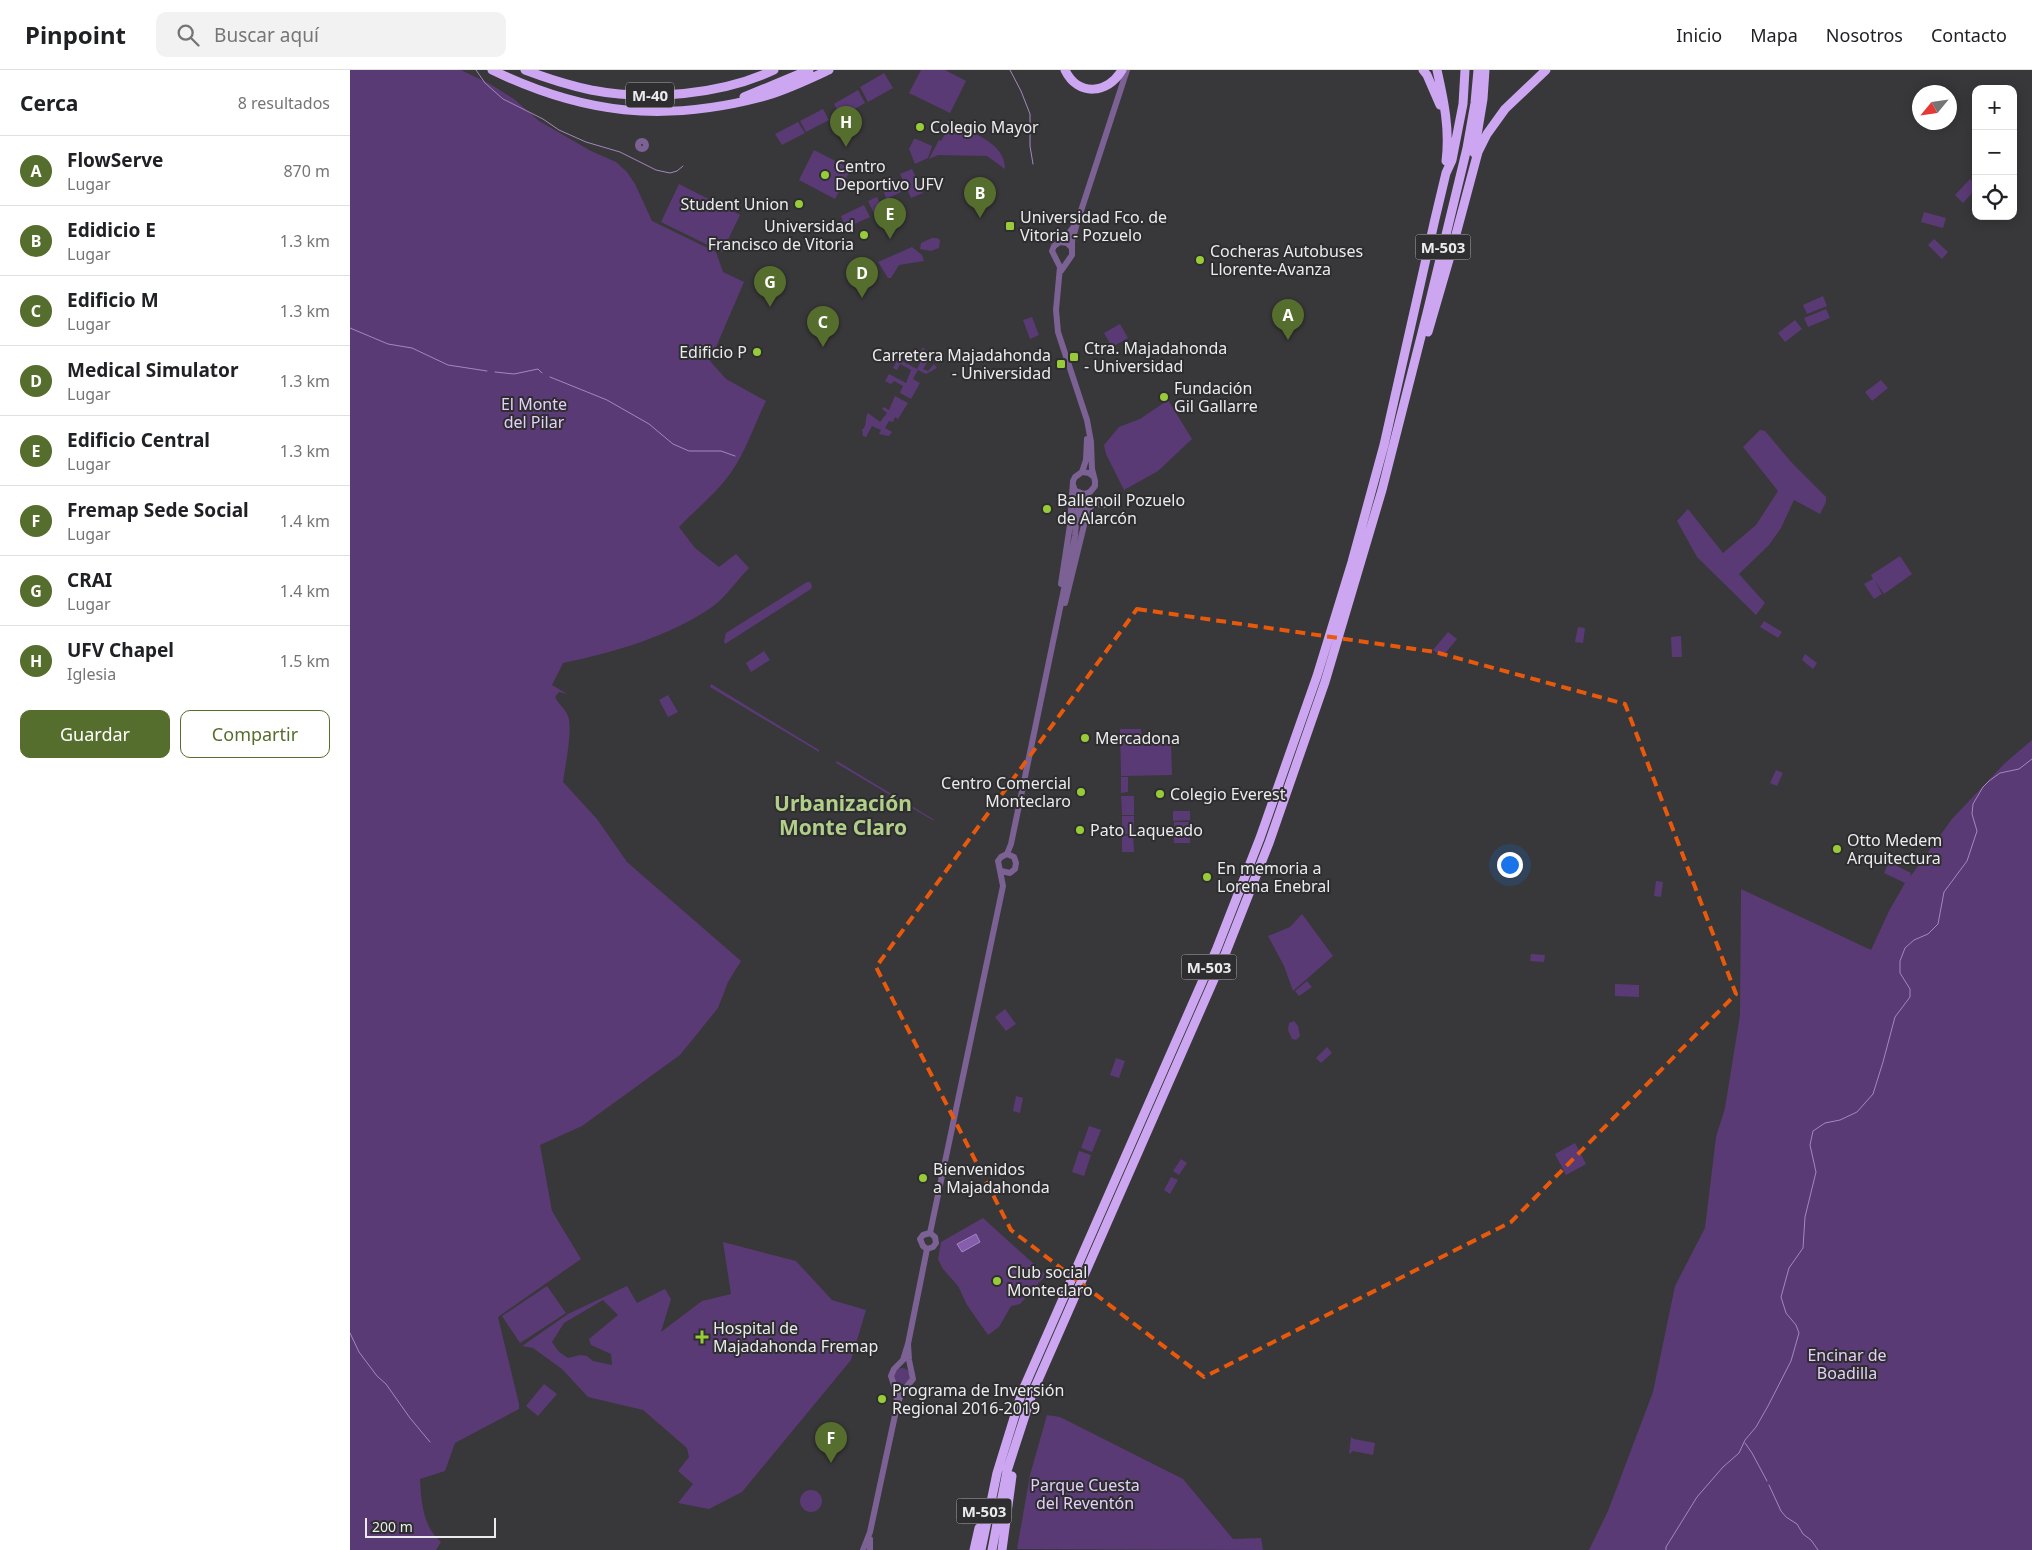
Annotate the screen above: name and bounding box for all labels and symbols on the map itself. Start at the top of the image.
road number: M-40 [626,82,674,108]
north arrow [1912,85,1957,130]
pin: H [830,106,862,147]
place label: Colegio Mayor [930,116,1039,138]
marker: Colegio Mayor [914,121,926,133]
place label: Centro Deportivo UFV [835,155,944,195]
marker: Centro Deportivo UFV [819,169,831,181]
pin: B [964,177,996,218]
place label: Student Union [681,193,789,215]
marker: Student Union [793,198,805,210]
pin: E [874,198,906,239]
place label: Universidad Fco. de Vitoria - Pozuelo [1020,206,1167,246]
place label: Universidad Francisco de Vitoria [708,215,854,255]
marker: Universidad Fco. de Vitoria - Pozuelo [1004,220,1016,232]
marker: Universidad Francisco de Vitoria [858,229,870,241]
road number: M-503 [1416,234,1470,260]
place label: Cocheras Autobuses Llorente-Avanza [1210,240,1363,280]
marker: Cocheras Autobuses Llorente-Avanza [1194,254,1206,266]
pin: D [846,257,878,298]
pin: G [754,266,786,307]
pin: A [1272,299,1304,340]
pin: C [807,306,839,347]
place label: Ctra. Majadahonda - Universidad [1084,337,1227,377]
place label: Edificio P [679,341,747,363]
place label: Carretera Majadahonda - Universidad [872,344,1051,384]
marker: Edificio P [751,346,763,358]
marker: Ctra. Majadahonda - Universidad [1068,351,1080,363]
marker: Carretera Majadahonda - Universidad [1055,358,1067,370]
place label: Fundación Gil Gallarre [1174,377,1258,417]
marker: Fundación Gil Gallarre [1158,391,1170,403]
park label: El Monte del Pilar [501,393,567,433]
place label: Ballenoil Pozuelo de Alarcón [1057,489,1185,529]
marker: Ballenoil Pozuelo de Alarcón [1041,503,1053,515]
place label: Mercadona [1095,727,1180,749]
marker: Mercadona [1079,732,1091,744]
place label: Centro Comercial Monteclaro [941,772,1071,812]
place label: Colegio Everest [1170,783,1286,805]
marker: Centro Comercial Monteclaro [1075,786,1087,798]
marker: Colegio Everest [1154,788,1166,800]
district label: Urbanización Monte Claro [774,789,912,841]
place label: Pato Laqueado [1090,819,1203,841]
marker: Pato Laqueado [1074,824,1086,836]
place label: Otto Medem Arquitectura [1847,829,1942,869]
marker: Otto Medem Arquitectura [1831,843,1843,855]
your location [1497,852,1523,878]
place label: En memoria a Lorena Enebral [1217,857,1330,897]
marker: En memoria a Lorena Enebral [1201,871,1213,883]
road number: M-503 [1182,954,1236,980]
place label: Bienvenidos a Majadahonda [933,1158,1050,1198]
marker: Bienvenidos a Majadahonda [917,1172,929,1184]
place label: Club social Monteclaro [1007,1261,1093,1301]
marker: Club social Monteclaro [991,1275,1003,1287]
place label: Hospital de Majadahonda Fremap [713,1317,878,1357]
marker: Hospital de Majadahonda Fremap [695,1330,709,1344]
park label: Encinar de Boadilla [1807,1344,1887,1384]
place label: Programa de Inversión Regional 2016-2019 [892,1379,1064,1419]
marker: Programa de Inversión Regional 2016-2019 [876,1393,888,1405]
pin: F [815,1422,847,1463]
park label: Parque Cuesta del Reventón [1030,1474,1140,1514]
road number: M-503 [956,1498,1012,1524]
scale bar [365,1515,496,1538]

